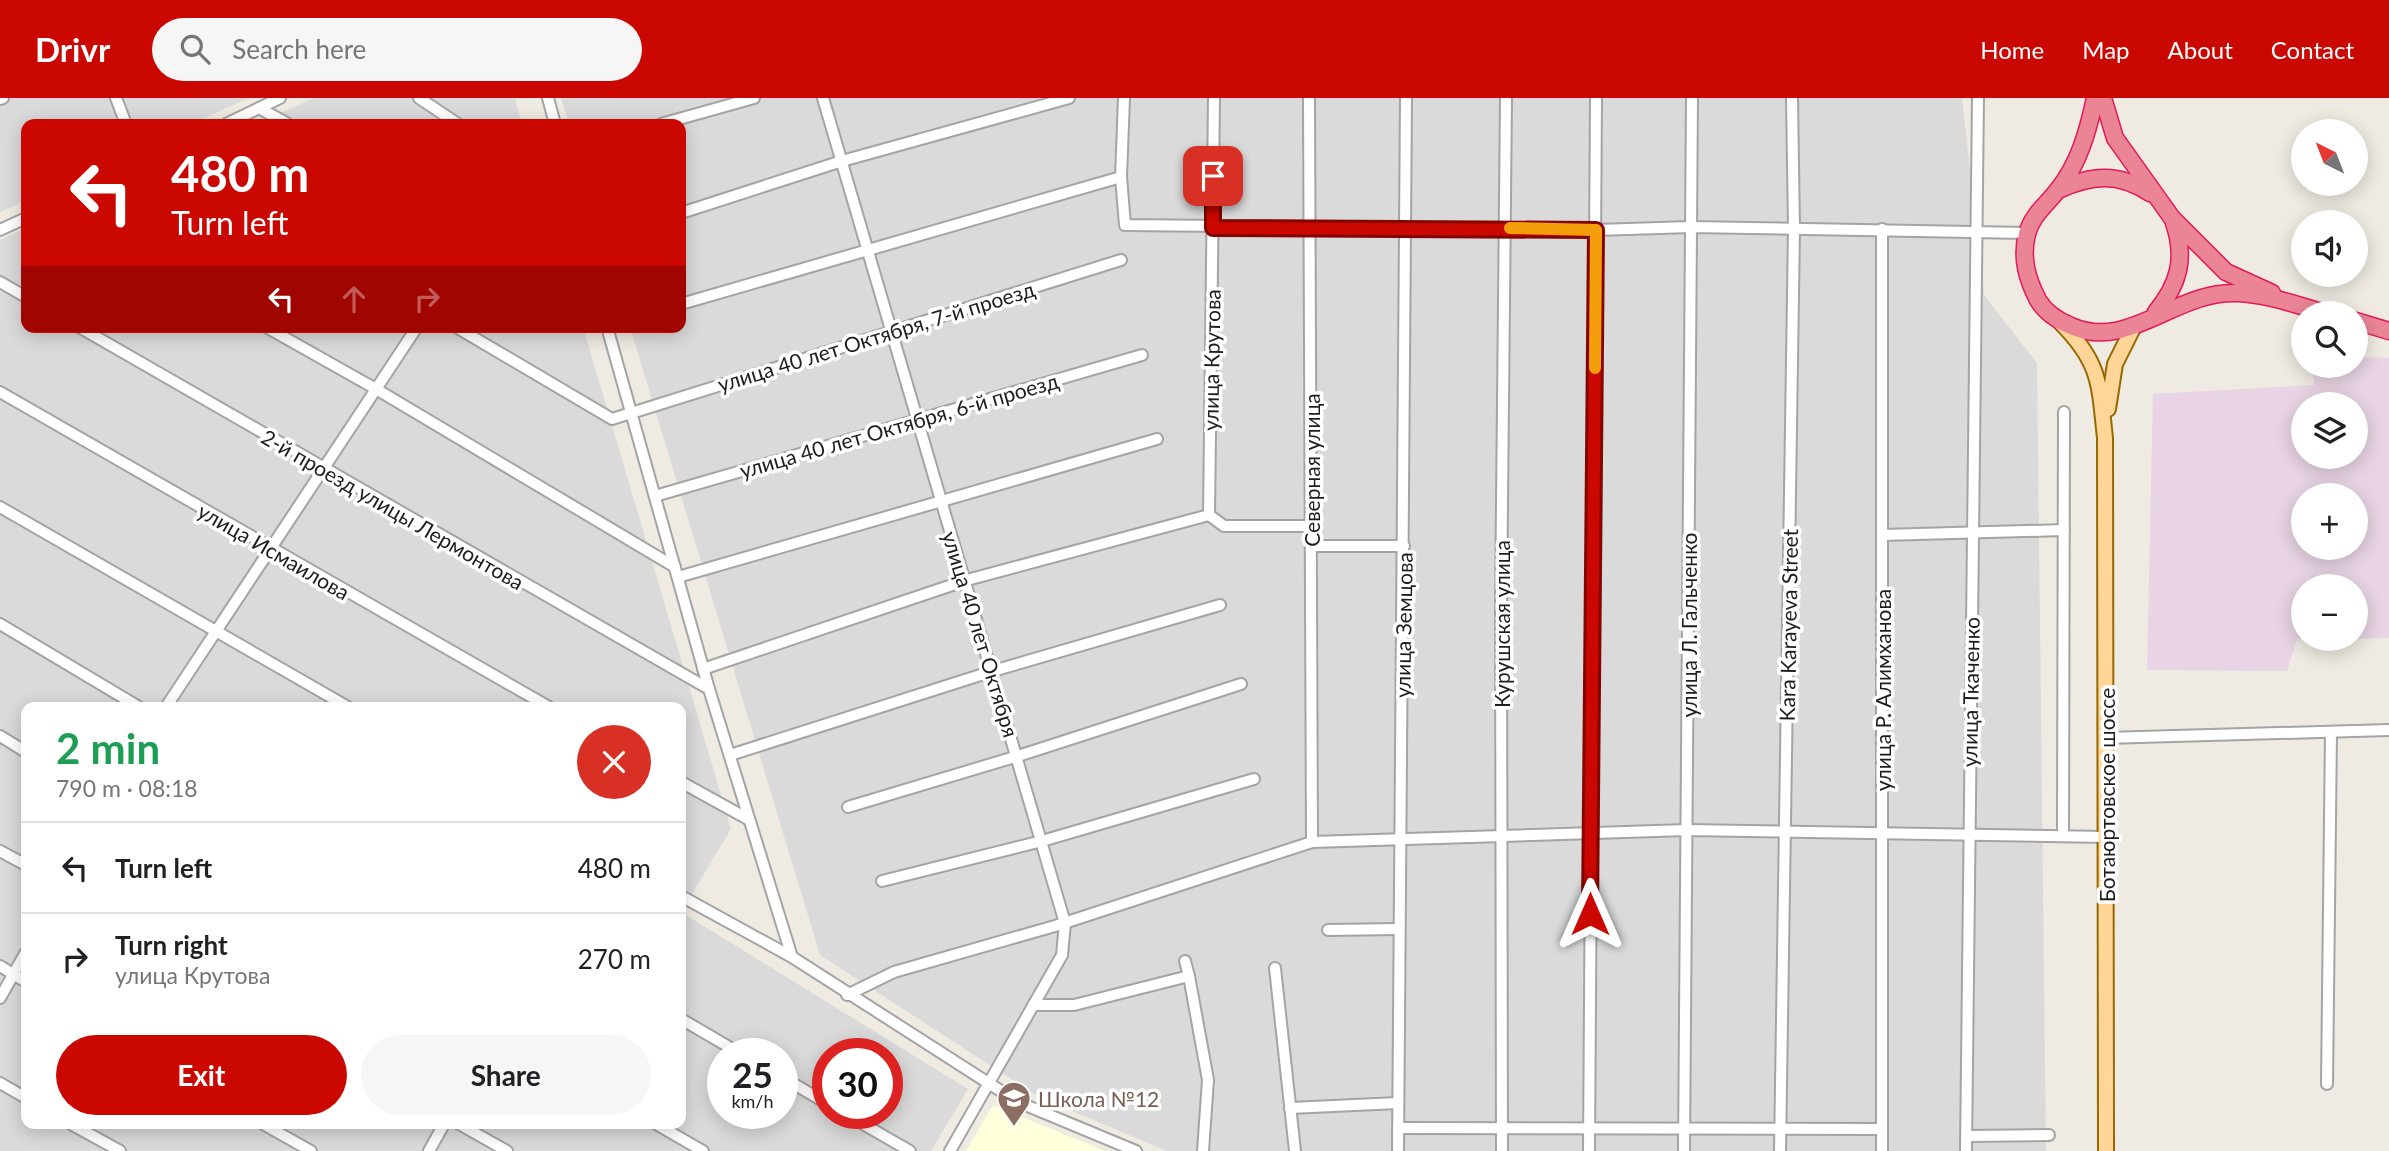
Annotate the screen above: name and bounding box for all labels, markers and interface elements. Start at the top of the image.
search box [152,18,642,81]
text: Drivr [35,29,110,69]
icon: search [176,30,214,68]
text: Search here [232,33,366,65]
text: Home [1980,35,2044,64]
text: Map [2082,35,2130,64]
text: About [2168,35,2233,64]
text: Contact [2271,35,2354,64]
north arrow [2291,119,2368,196]
map controls [2291,119,2368,651]
text: 480 m [171,144,309,202]
pin [1183,146,1243,206]
icon: left [56,147,147,238]
icon: arrive [1194,157,1232,195]
text: Turn left [171,203,288,242]
button: sound [2291,210,2368,287]
street label: улица 40 лет Октября, 7-й проезд [714,276,1038,396]
icon: left [262,280,300,318]
icon: ahead [335,280,373,318]
icon: right [408,280,446,318]
street label: улица Крутова [1197,289,1225,431]
button: search [2291,301,2368,378]
street label: улица 40 лет Октября, 6-й проезд [737,367,1061,483]
button: layers [2291,392,2368,469]
street label: Северная улица [1299,393,1324,547]
street label: 2-й проезд улицы Лермонтова [258,424,528,594]
button: + [2291,483,2368,560]
street label: улица Исмаилова [194,497,354,605]
street label: улица 40 лет Октября [938,528,1024,740]
street label: Kara Karayeva Street [1774,528,1802,722]
street label: улица Л. Гальченко [1676,532,1701,718]
street label: Курушская улица [1489,540,1514,708]
street label: улица Земцова [1389,552,1417,698]
button: − [2291,574,2368,651]
street label: улица Р. Алимханова [1870,589,1895,791]
street label: улица Ткаченко [1956,617,1984,767]
street label: Ботаюртовское шоссе [2094,688,2119,902]
text: 2 min [56,723,160,773]
button: close [577,725,651,799]
text: 790 m · 08:18 [56,774,198,802]
icon: left [56,849,94,887]
text: Turn left [115,852,212,884]
text: 480 m [578,852,651,884]
position arrow [1553,877,1627,951]
text: Turn right [115,929,228,961]
icon: right [56,940,94,978]
text: 270 m [578,943,651,975]
text: улица Крутова [115,961,270,989]
button: Exit [56,1035,347,1115]
button: Share [361,1035,651,1115]
speed limit sign: 30 [812,1038,903,1129]
text: 25 [732,1053,773,1095]
school or university icon: Школа №12 [995,1079,1033,1128]
place label: Школа №12 [1038,1086,1159,1111]
text: km/h [731,1090,774,1112]

